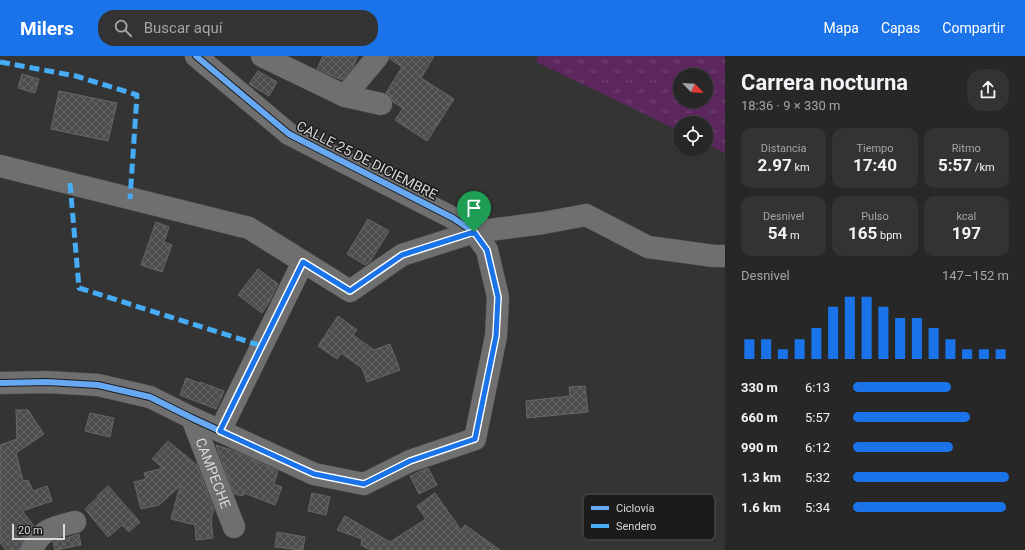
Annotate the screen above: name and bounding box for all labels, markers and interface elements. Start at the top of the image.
search box [98,10,378,46]
text: Milers [20,17,74,40]
icon: search [112,17,134,39]
text: Buscar aquí [144,19,223,37]
text: Mapa [824,20,859,36]
text: Capas [881,20,920,36]
text: Compartir [942,20,1005,36]
north arrow [673,68,713,108]
map controls [673,68,713,156]
button: share [967,69,1009,111]
text: Carrera nocturna [741,70,908,95]
text: 18:36 · 9 × 330 m [741,98,840,113]
button: locate [673,116,713,156]
street label: CALLE 25 DE DICIEMBRE [294,117,440,203]
text: Distancia [761,142,806,155]
text: Tiempo [856,142,894,155]
text: Ritmo [952,142,981,155]
text: 2.97 [758,155,792,175]
text: 17:40 [853,155,897,175]
text: 5:57 [938,155,972,175]
text: km [792,161,810,174]
text: /km [972,161,995,174]
pin [457,191,491,232]
icon: arrive [463,197,485,219]
text: Desnivel [763,210,804,223]
text: Pulso [861,210,889,223]
text: kcal [956,210,976,223]
text: 54 [768,223,787,243]
text: 165 [848,223,877,243]
text: 197 [952,223,981,243]
text: m [787,229,800,242]
text: bpm [877,229,902,242]
text: Desnivel [741,268,790,283]
text: 147–152 m [942,268,1009,283]
text: 330 m [741,380,778,395]
text: 6:13 [805,380,830,395]
text: 660 m [741,410,778,425]
text: 5:57 [805,410,830,425]
street label: CAMPECHE [192,435,234,511]
text: 990 m [741,440,778,455]
text: 6:12 [805,440,830,455]
text: 1.3 km [741,470,781,485]
text: 5:32 [805,470,830,485]
legend [583,494,715,540]
text: 1.6 km [741,500,781,515]
text: 5:34 [805,500,830,515]
text: Ciclovía [616,502,655,515]
text: Sendero [616,520,656,533]
scale bar [12,522,65,541]
text: 20 m [18,524,43,537]

